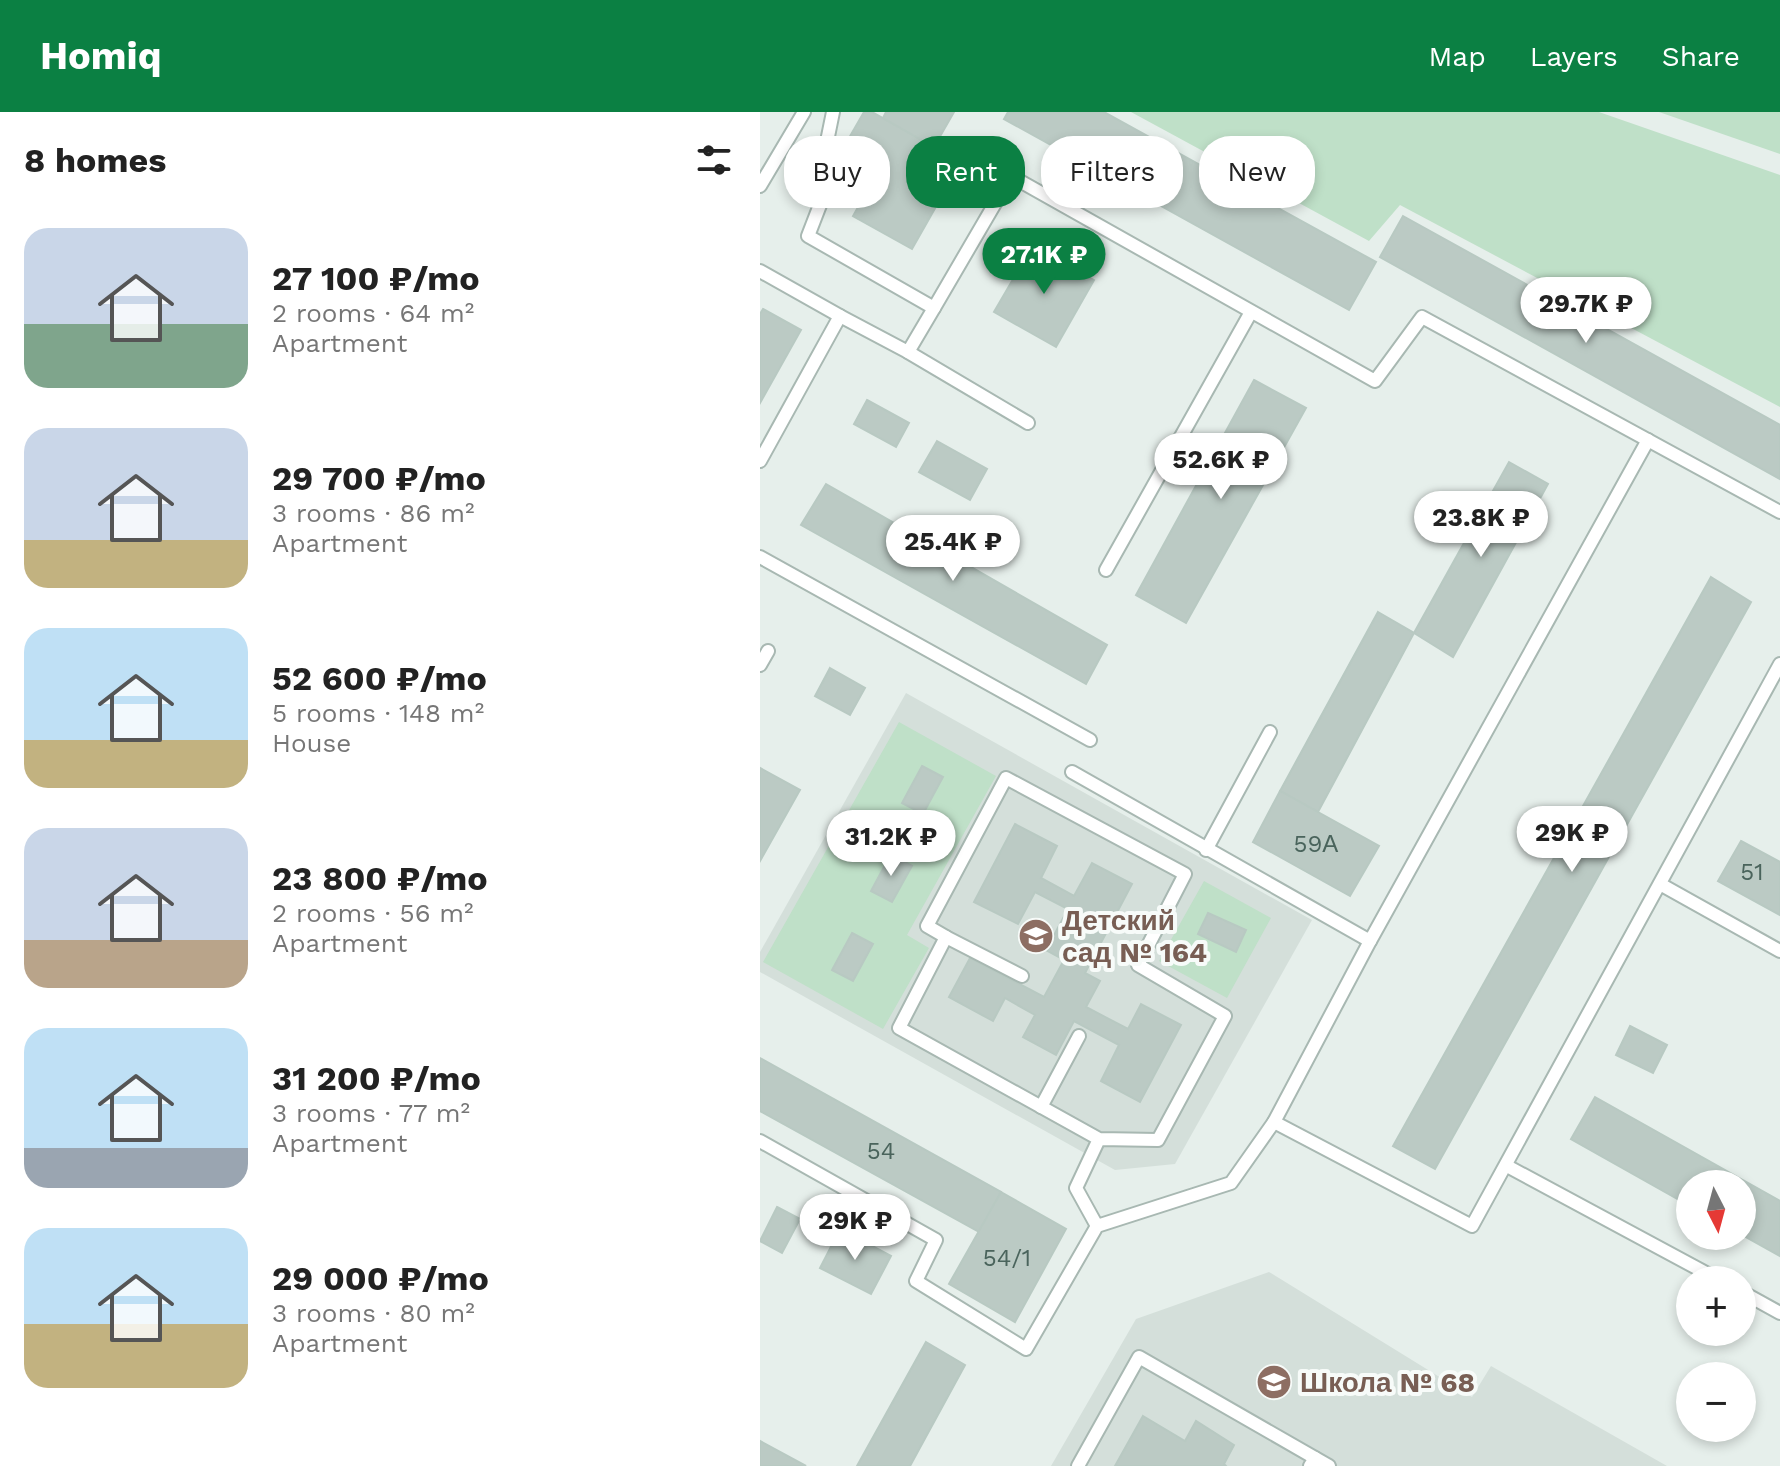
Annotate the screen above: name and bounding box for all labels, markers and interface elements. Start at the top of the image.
text: Homiq [40,34,161,78]
text: Map [1429,40,1486,73]
text: Layers [1530,40,1618,73]
text: Share [1662,40,1740,73]
chip: Buy [784,136,890,208]
chip: Rent [906,136,1025,208]
chip: Filters [1041,136,1183,208]
chip: New [1199,136,1315,208]
icon: filters [692,138,736,182]
text: 8 homes [24,140,166,180]
pin: 27.1K ₽ [970,228,1118,296]
text: 27.1K ₽ [1000,239,1088,269]
text: 27 100 ₽/mo [272,258,480,298]
icon: home [88,260,184,356]
pin: 29.7K ₽ [1512,277,1660,345]
text: 29.7K ₽ [1539,288,1634,318]
text: 2 rooms · 64 m² [272,298,474,328]
text: Apartment [272,328,408,358]
pin: 52.6K ₽ [1147,433,1295,501]
text: 52.6K ₽ [1172,444,1270,474]
text: 29 700 ₽/mo [272,458,486,498]
icon: home [88,460,184,556]
pin: 23.8K ₽ [1407,491,1555,559]
text: 3 rooms · 86 m² [272,498,474,528]
text: 23.8K ₽ [1432,502,1530,532]
pin: 25.4K ₽ [879,515,1027,583]
text: 25.4K ₽ [904,526,1002,556]
text: Apartment [272,528,408,558]
text: 52 600 ₽/mo [272,658,487,698]
icon: home [88,660,184,756]
text: 5 rooms · 148 m² [272,698,484,728]
text: House [272,728,351,758]
pin: 29K ₽ [1516,806,1628,874]
pin: 31.2K ₽ [817,810,965,878]
text: 29K ₽ [1535,817,1609,847]
text: 31.2K ₽ [845,821,937,851]
house number: 59А [1294,830,1338,858]
text: 23 800 ₽/mo [272,858,488,898]
house number: 51 [1740,858,1764,886]
icon: home [88,860,184,956]
text: 2 rooms · 56 m² [272,898,474,928]
place label: Детский сад № 164 [1062,904,1207,969]
school or university icon: Детский сад № 164 [1017,917,1055,955]
text: Apartment [272,928,408,958]
text: 31 200 ₽/mo [272,1058,481,1098]
icon: home [88,1060,184,1156]
text: 3 rooms · 77 m² [272,1098,470,1128]
text: Apartment [272,1128,408,1158]
house number: 54 [867,1137,895,1165]
north arrow [1676,1170,1756,1250]
map controls [1676,1170,1756,1442]
pin: 29K ₽ [799,1194,911,1262]
text: 29K ₽ [818,1205,892,1235]
house number: 54/1 [983,1244,1031,1272]
text: 29 000 ₽/mo [272,1258,489,1298]
icon: home [88,1260,184,1356]
button: + [1676,1266,1756,1346]
text: 3 rooms · 80 m² [272,1298,475,1328]
text: Apartment [272,1328,408,1358]
button: − [1676,1362,1756,1442]
school or university icon: Школа № 68 [1255,1363,1293,1401]
place label: Школа № 68 [1300,1366,1475,1399]

